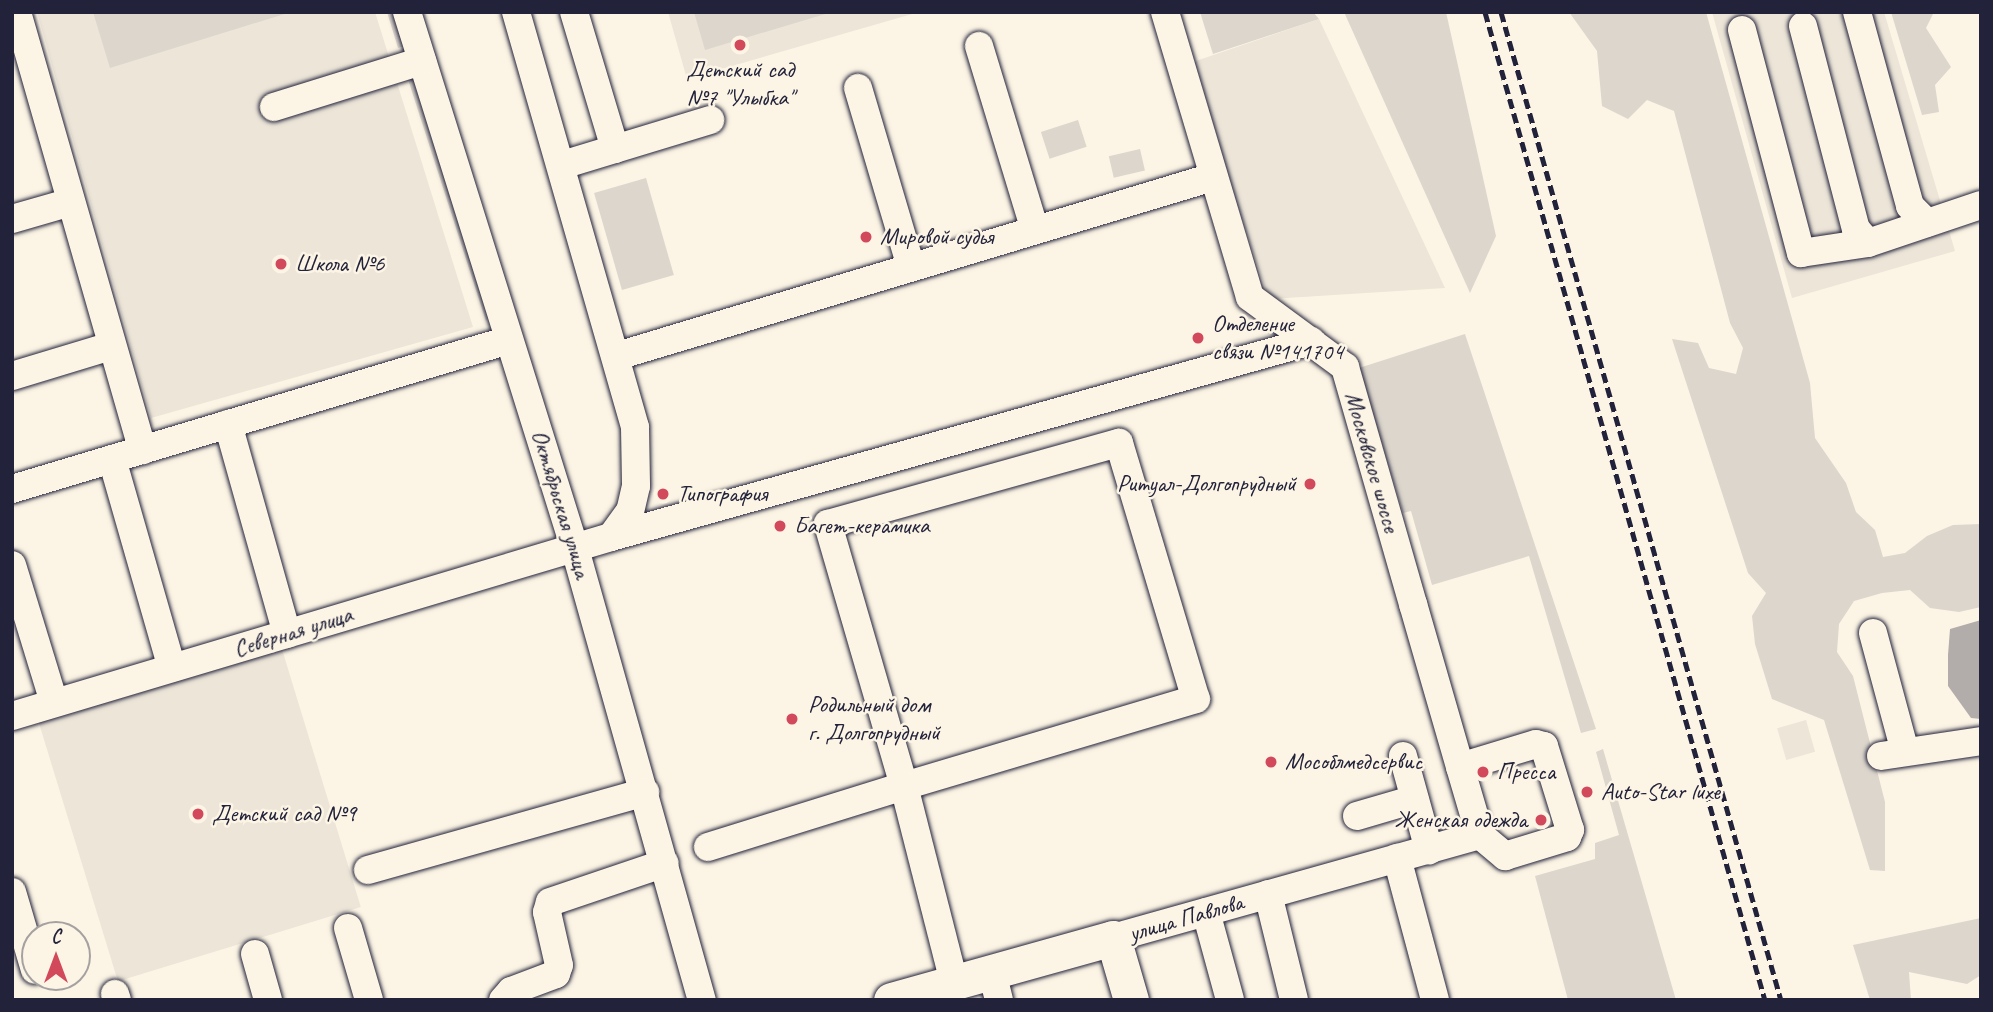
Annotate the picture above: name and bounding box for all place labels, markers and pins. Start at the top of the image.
marker: Детский сад №7 "Улыбка" [732,37,748,53]
place label: Детский сад №7 "Улыбка" [686,56,794,112]
place label: Мировой судья [880,223,993,251]
marker: Мировой судья [858,229,874,245]
place label: Школа №6 [295,250,384,278]
marker: Школа №6 [273,256,289,272]
place label: Отделение связи №141704 [1212,310,1343,366]
marker: Отделение связи №141704 [1190,330,1206,346]
place label: Ритуал-Долгопрудный [1117,470,1296,498]
marker: Ритуал-Долгопрудный [1302,476,1318,492]
place label: Типография [677,480,767,508]
marker: Типография [655,486,671,502]
place label: Багет-керамика [794,512,929,540]
marker: Багет-керамика [772,518,788,534]
place label: Родильный дом г. Долгопрудный [808,691,940,747]
marker: Родильный дом г. Долгопрудный [782,709,802,729]
place label: Мособлмедсервис [1285,748,1422,776]
marker: Мособлмедсервис [1263,754,1279,770]
place label: Пресса [1497,758,1555,786]
marker: Пресса [1475,764,1491,780]
place label: Auto-Star luxe [1601,778,1720,806]
marker: Auto-Star luxe [1579,784,1595,800]
place label: Детский сад №9 [212,800,356,828]
marker: Детский сад №9 [190,806,206,822]
place label: Женская одежда [1394,806,1527,834]
marker: Женская одежда [1533,812,1549,828]

